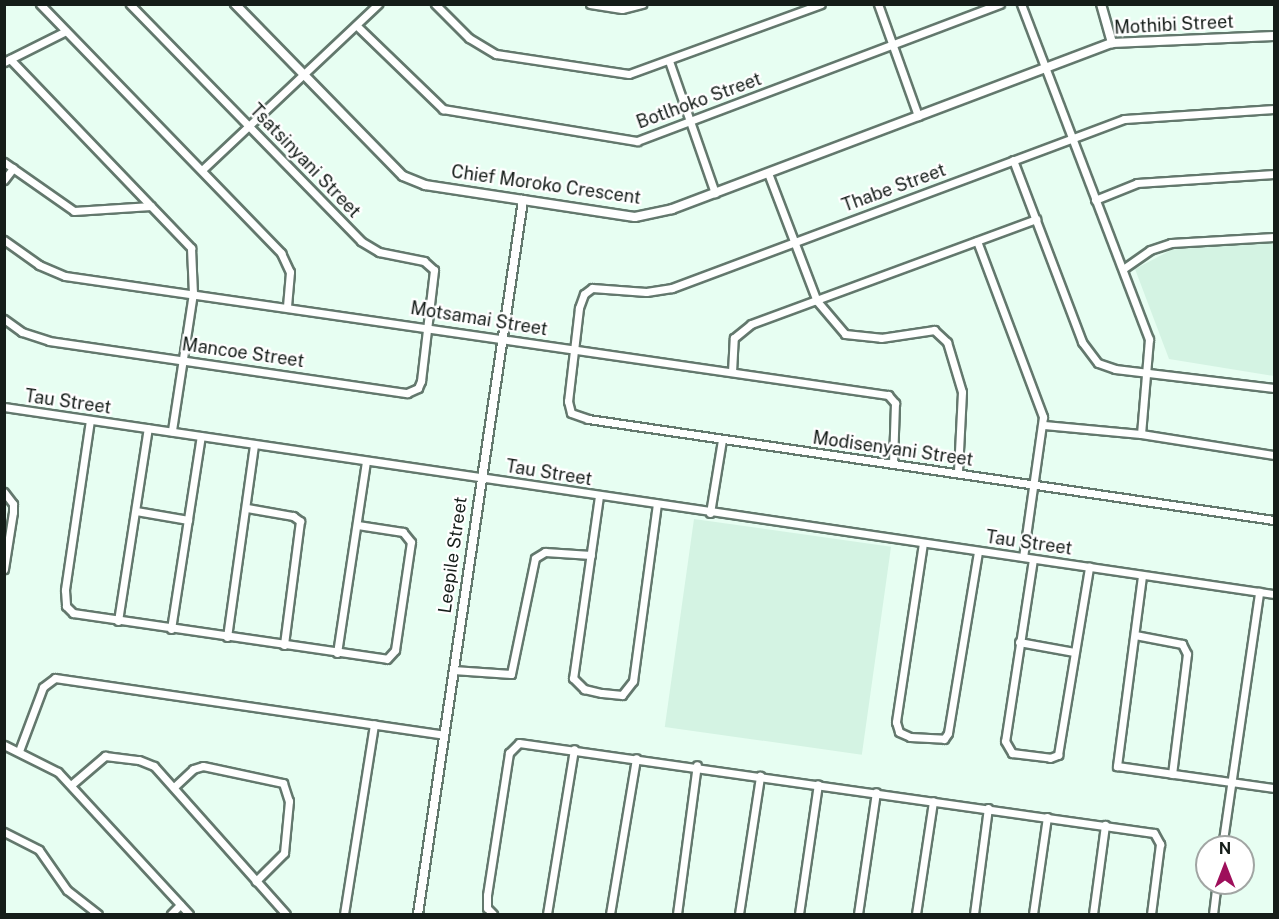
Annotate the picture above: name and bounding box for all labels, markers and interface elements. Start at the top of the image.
street label: Mothibi Street [1114,11,1234,39]
street label: Botlhoko Street [633,68,765,134]
street label: Tsatsinyani Street [245,100,365,222]
street label: Thabe Street [839,159,949,217]
street label: Chief Moroko Crescent [450,161,642,209]
street label: Motsamai Street [409,297,549,341]
street label: Mancoe Street [180,334,306,372]
street label: Tau Street [23,385,113,419]
street label: Modisenyani Street [811,427,975,471]
street label: Tau Street [504,456,594,490]
street label: Leepile Street [434,495,472,615]
street label: Tau Street [984,526,1074,560]
north arrow [1195,835,1255,895]
text: N [1219,839,1231,858]

